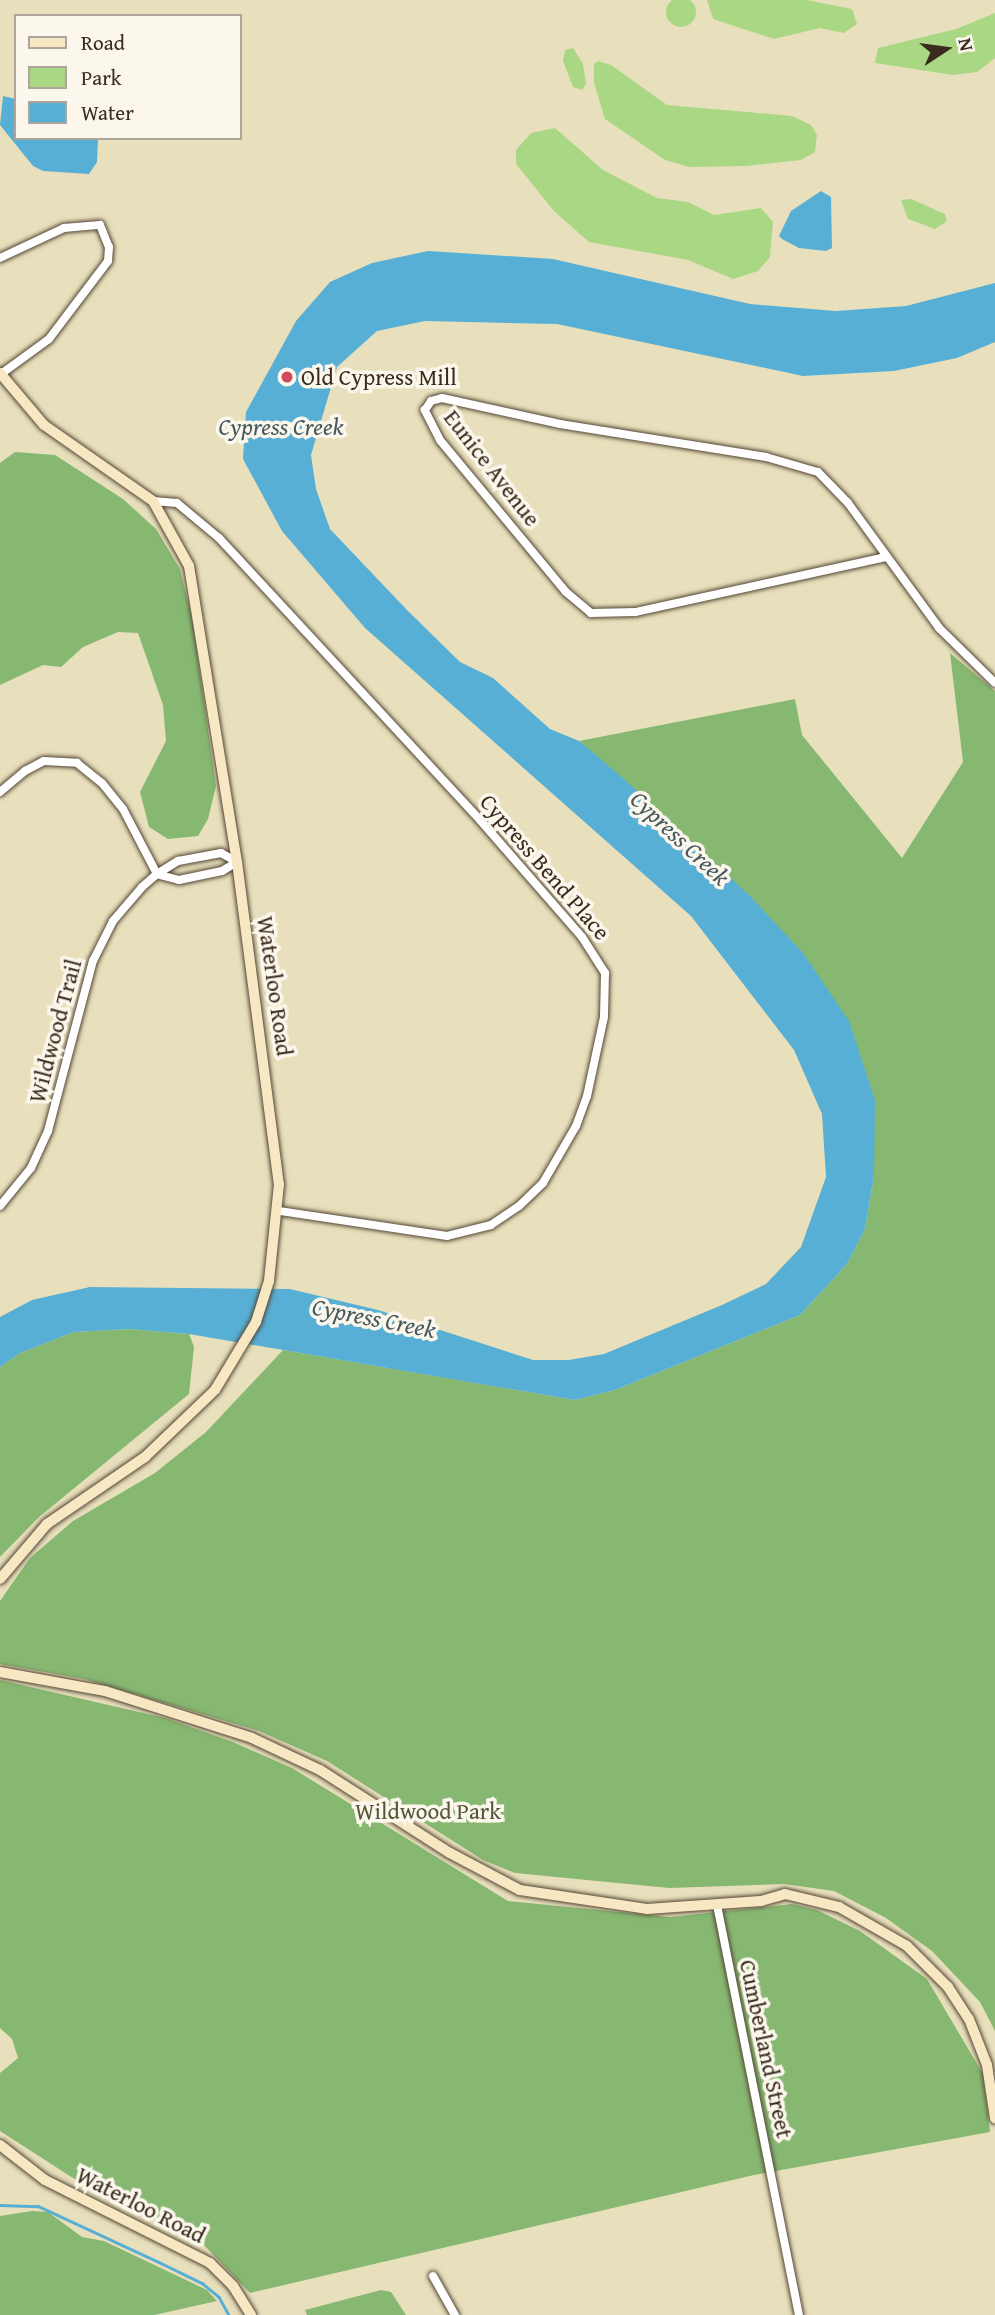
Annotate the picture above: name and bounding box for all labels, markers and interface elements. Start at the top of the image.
legend [14,14,242,140]
north arrow [911,14,981,84]
text: Road [81,27,125,58]
text: N [951,35,982,54]
text: Park [81,62,122,93]
text: Water [81,97,134,128]
place label: Old Cypress Mill [301,363,457,391]
marker: Old Cypress Mill [279,369,295,385]
street label: Eunice Avenue [438,404,546,532]
water label: Cypress Creek [218,413,344,441]
water label: Cypress Creek [624,785,736,891]
street label: Cypress Bend Place [474,788,616,946]
street label: Waterloo Road [252,914,298,1058]
street label: Wildwood Trail [23,956,87,1106]
water label: Cypress Creek [310,1292,438,1344]
park label: Wildwood Park [355,1797,501,1825]
street label: Cumberland Street [734,1957,798,2141]
street label: Waterloo Road [72,2161,210,2249]

